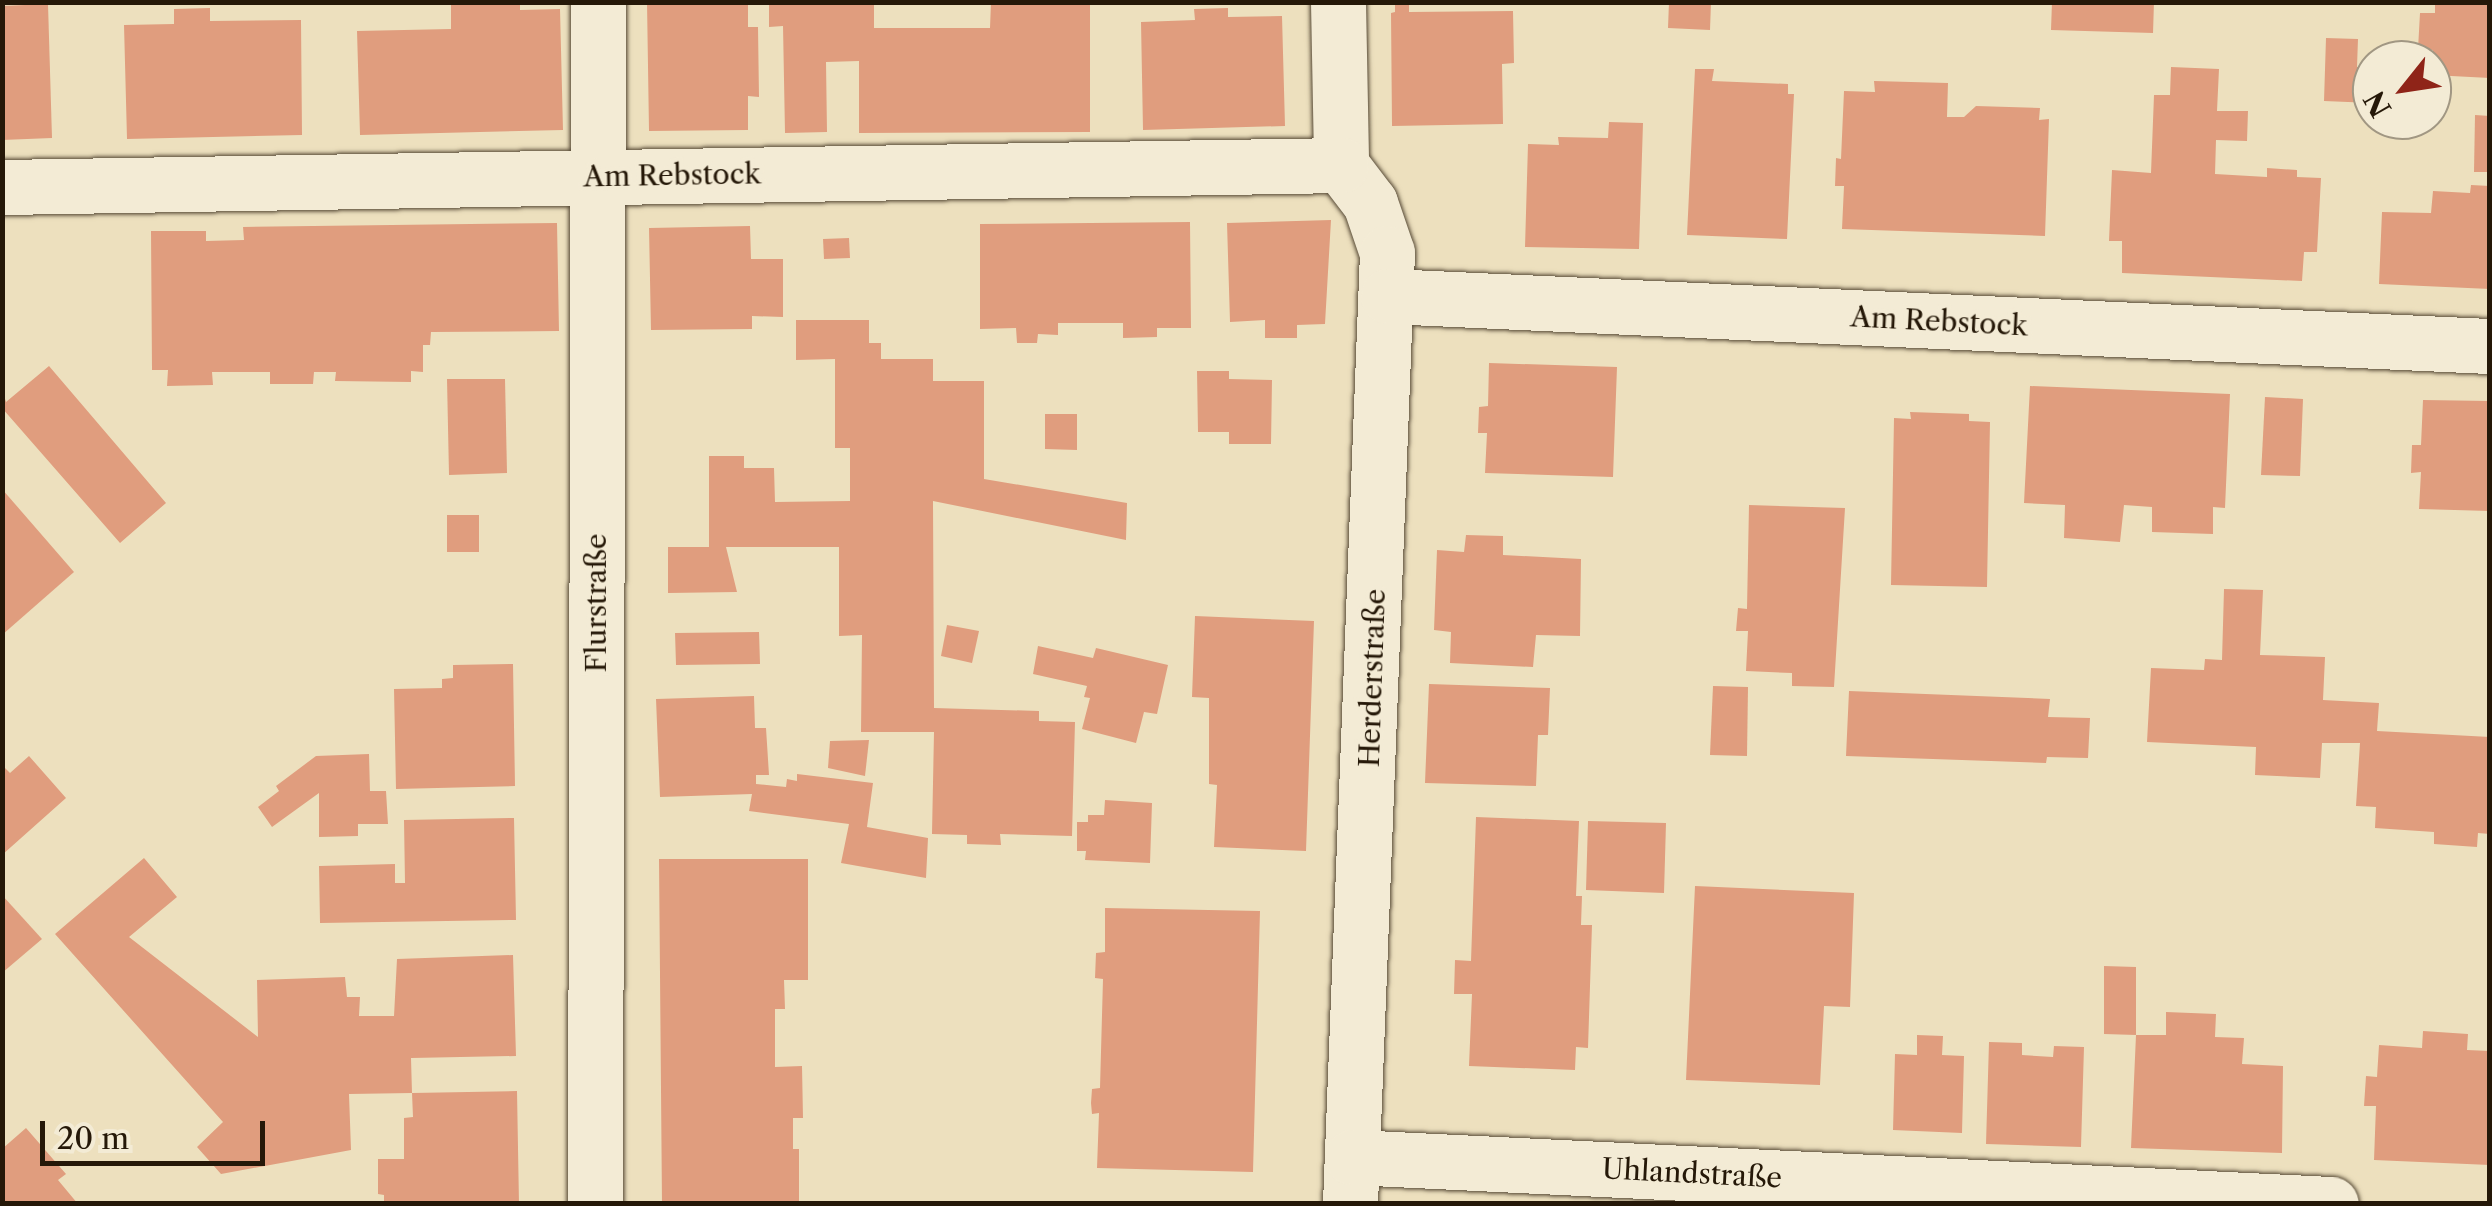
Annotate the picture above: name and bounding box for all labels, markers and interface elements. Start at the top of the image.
north arrow [2352,40,2452,140]
text: N [2357,85,2399,123]
street label: Am Rebstock [583,157,761,193]
street label: Am Rebstock [1850,300,2028,342]
street label: Flurstraße [579,534,613,672]
street label: Herderstraße [1352,588,1392,768]
scale bar [45,1101,270,1163]
text: 20 m [57,1120,129,1157]
street label: Uhlandstraße [1601,1152,1783,1194]

